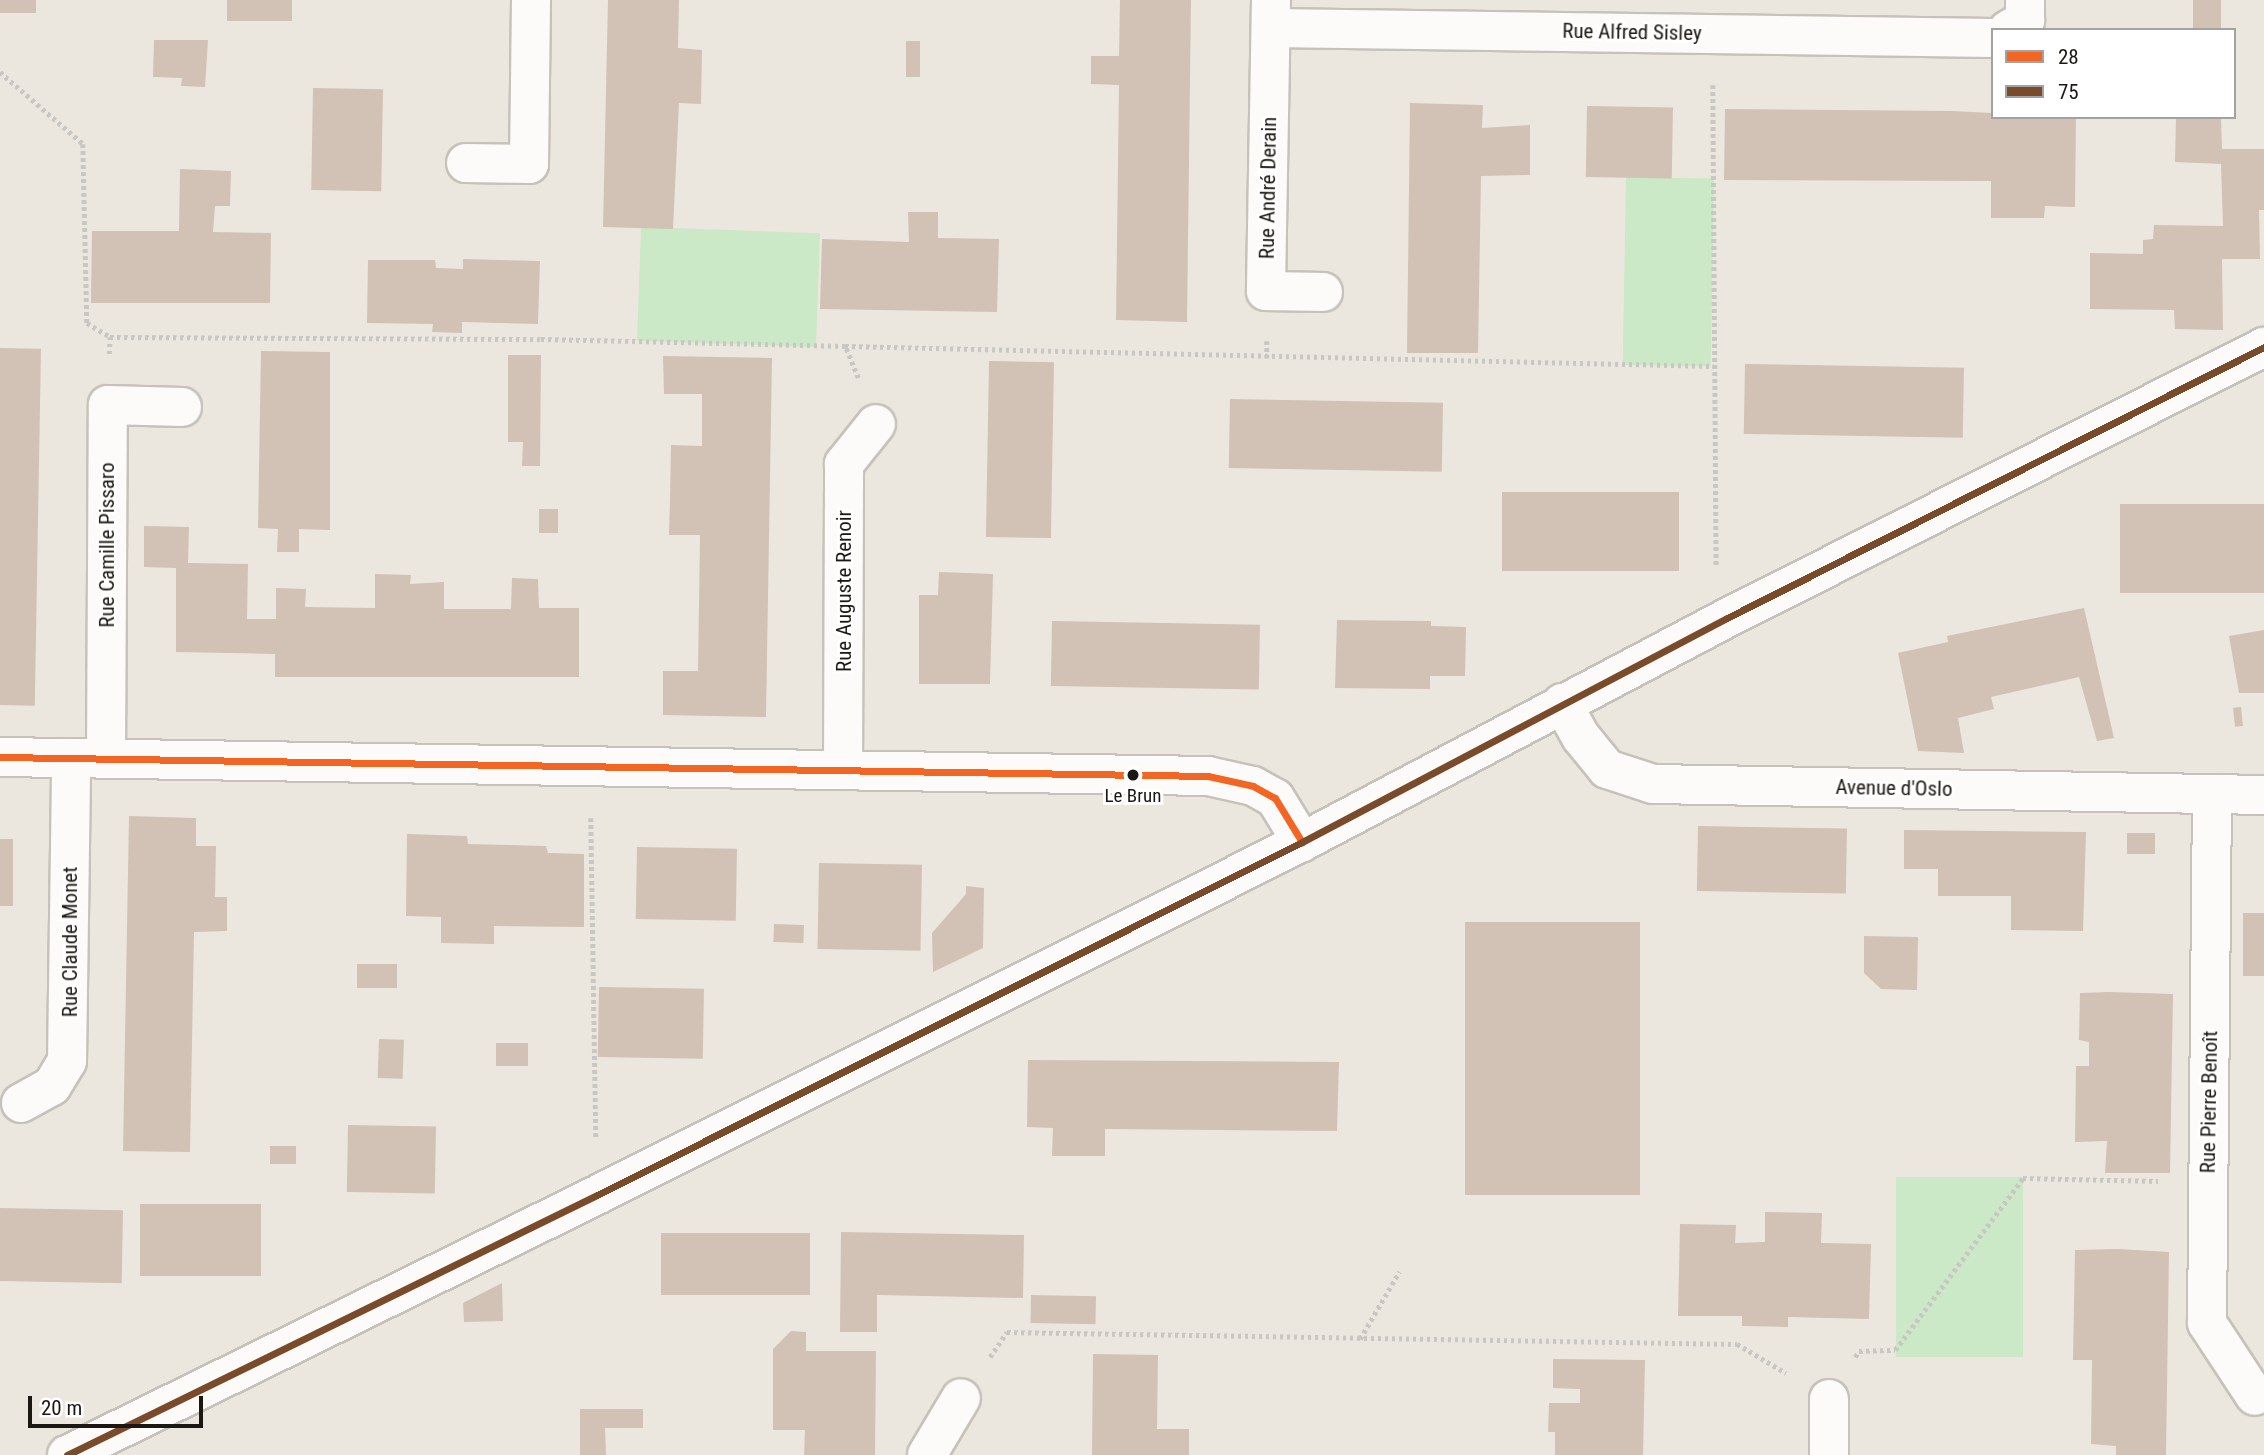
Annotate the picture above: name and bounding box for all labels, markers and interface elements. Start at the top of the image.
street label: Rue Alfred Sisley [1562,18,1702,46]
legend [1991,28,2236,119]
text: 28 [2058,45,2079,69]
text: 75 [2058,80,2079,104]
street label: Rue André Derain [1254,117,1282,259]
street label: Rue Camille Pissaro [94,462,120,628]
street label: Rue Auguste Renoir [831,510,857,672]
marker: Le Brun [1126,768,1140,782]
street label: Avenue d'Oslo [1835,774,1953,802]
place label: Le Brun [1105,785,1161,807]
street label: Rue Claude Monet [57,867,83,1017]
street label: Rue Pierre Benoît [2195,1030,2223,1174]
scale bar [32,1382,206,1426]
text: 20 m [41,1396,82,1420]

